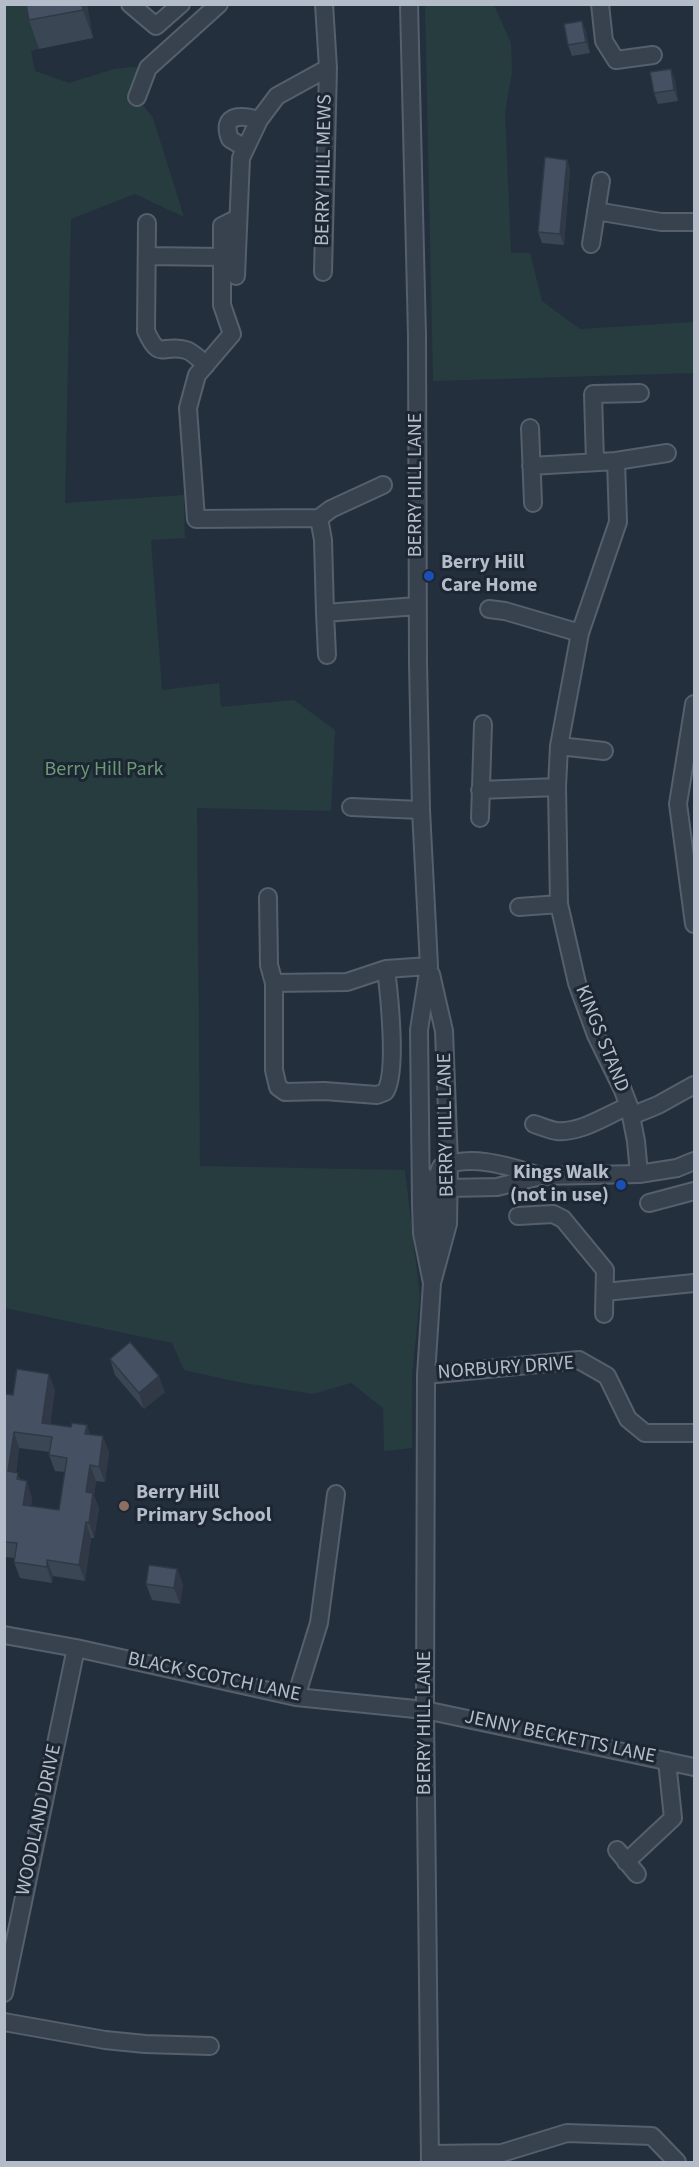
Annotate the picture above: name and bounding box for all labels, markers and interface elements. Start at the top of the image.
street label: BERRY HILL MEWS [312,94,338,246]
street label: BERRY HILL LANE [405,413,429,557]
place label: Berry Hill Care Home [441,552,537,599]
marker: Berry Hill Care Home [422,569,436,583]
park label: Berry Hill Park [45,759,163,783]
street label: KINGS STAND [569,982,633,1096]
street label: BERRY HILL LANE [434,1053,460,1197]
place label: Kings Walk (not in use) [510,1162,609,1209]
marker: Kings Walk (not in use) [614,1178,628,1192]
street label: NORBURY DRIVE [437,1352,575,1386]
place label: Berry Hill Primary School [136,1482,271,1529]
marker: Berry Hill Primary School [117,1499,131,1513]
street label: BLACK SCOTCH LANE [125,1648,303,1708]
street label: BERRY HILL LANE [414,1651,438,1795]
street label: JENNY BECKETTS LANE [462,1706,658,1770]
street label: WOODLAND DRIVE [12,1742,68,1898]

